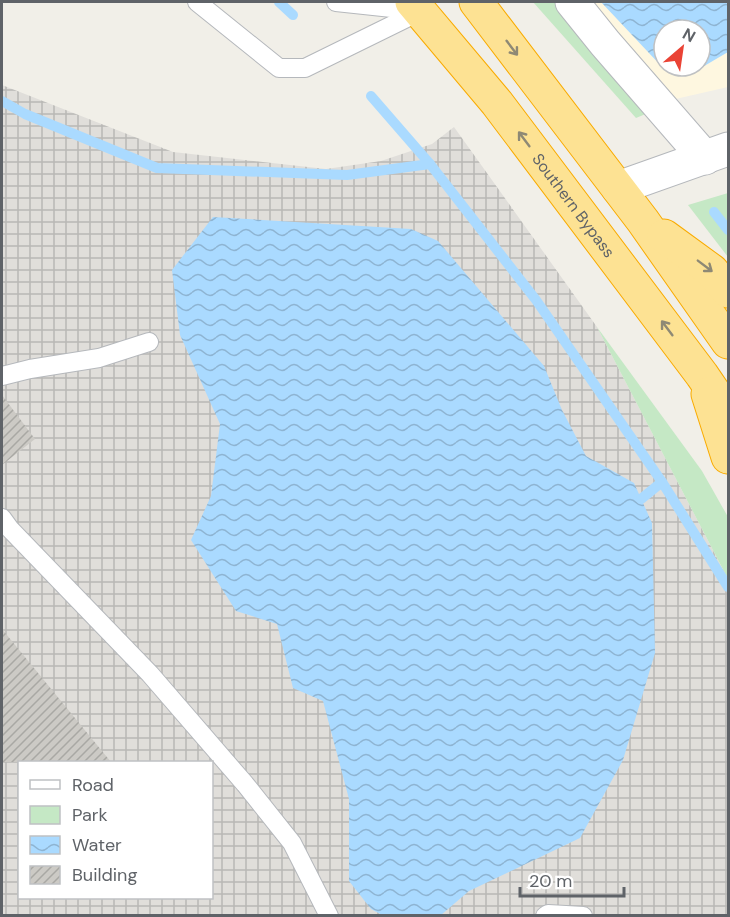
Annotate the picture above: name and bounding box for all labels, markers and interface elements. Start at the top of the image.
north arrow [652,18,712,78]
text: N [679,23,699,47]
one-way arrow [505,40,518,56]
one-way arrow [518,132,531,148]
street label: Southern Bypass [528,149,620,262]
one-way arrow [697,260,713,273]
one-way arrow [661,321,673,337]
legend [18,761,213,899]
text: Road [72,773,114,797]
text: Park [72,803,108,827]
text: Water [72,833,122,857]
scale bar [520,860,624,898]
text: Building [72,863,137,887]
text: 20 m [529,869,572,893]

